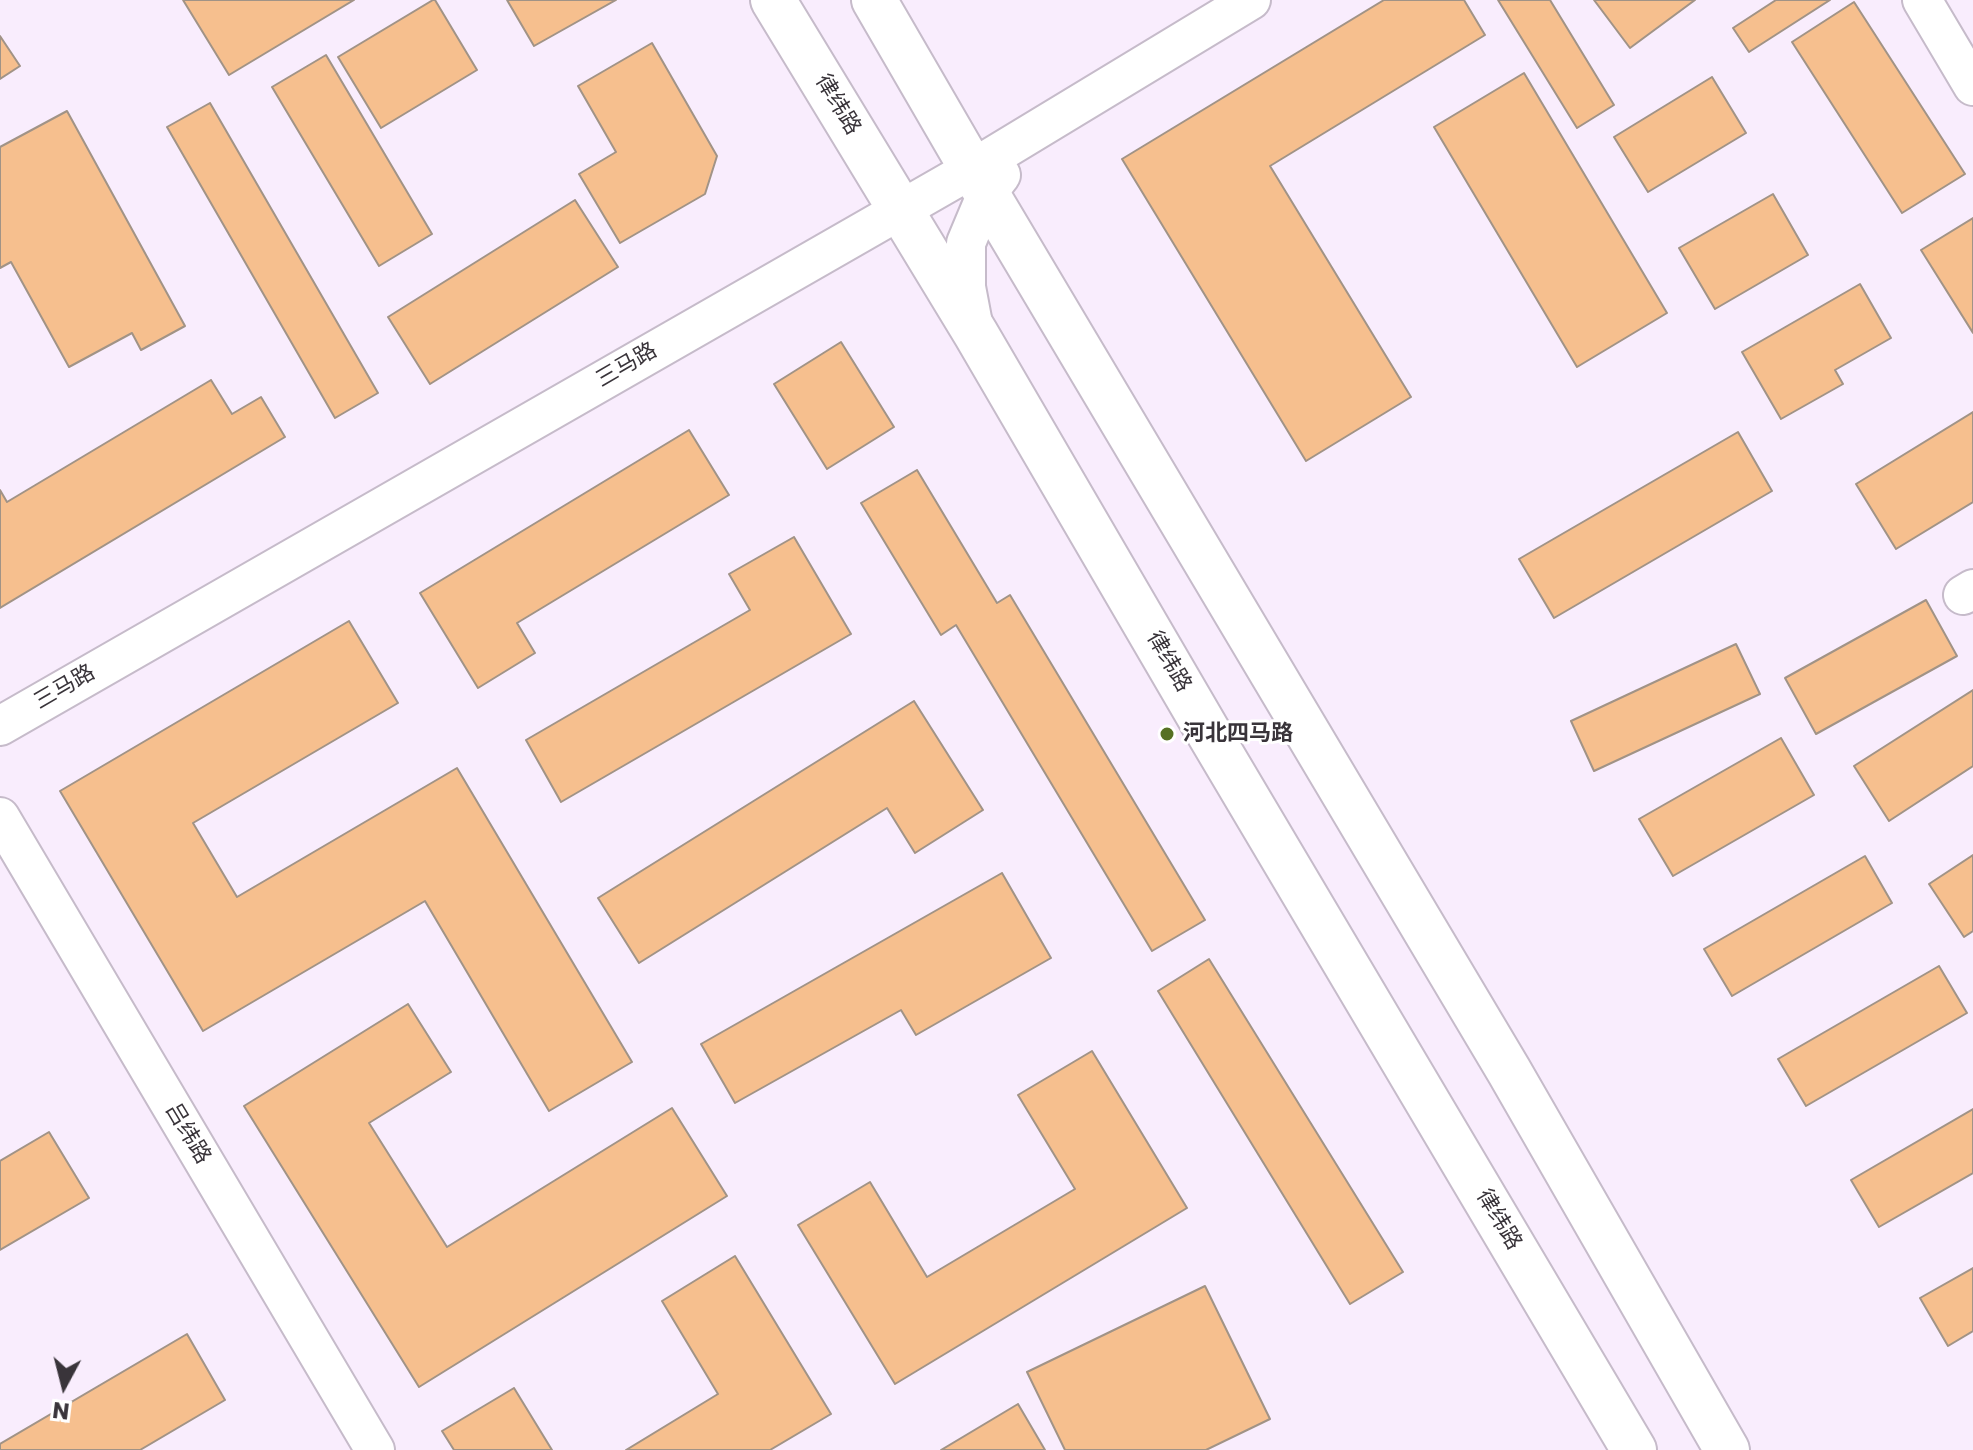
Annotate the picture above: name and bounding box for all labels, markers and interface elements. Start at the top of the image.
street label: 律纬路 [809,70,865,140]
street label: 三马路 [592,338,662,394]
street label: 律纬路 [1140,627,1196,697]
street label: 三马路 [30,660,100,716]
place label: 河北四马路 [1183,721,1293,747]
marker: 河北四马路 [1158,725,1176,743]
street label: 吕纬路 [159,1099,215,1169]
street label: 律纬路 [1470,1185,1526,1255]
north arrow [24,1346,104,1426]
text: N [51,1394,71,1427]

